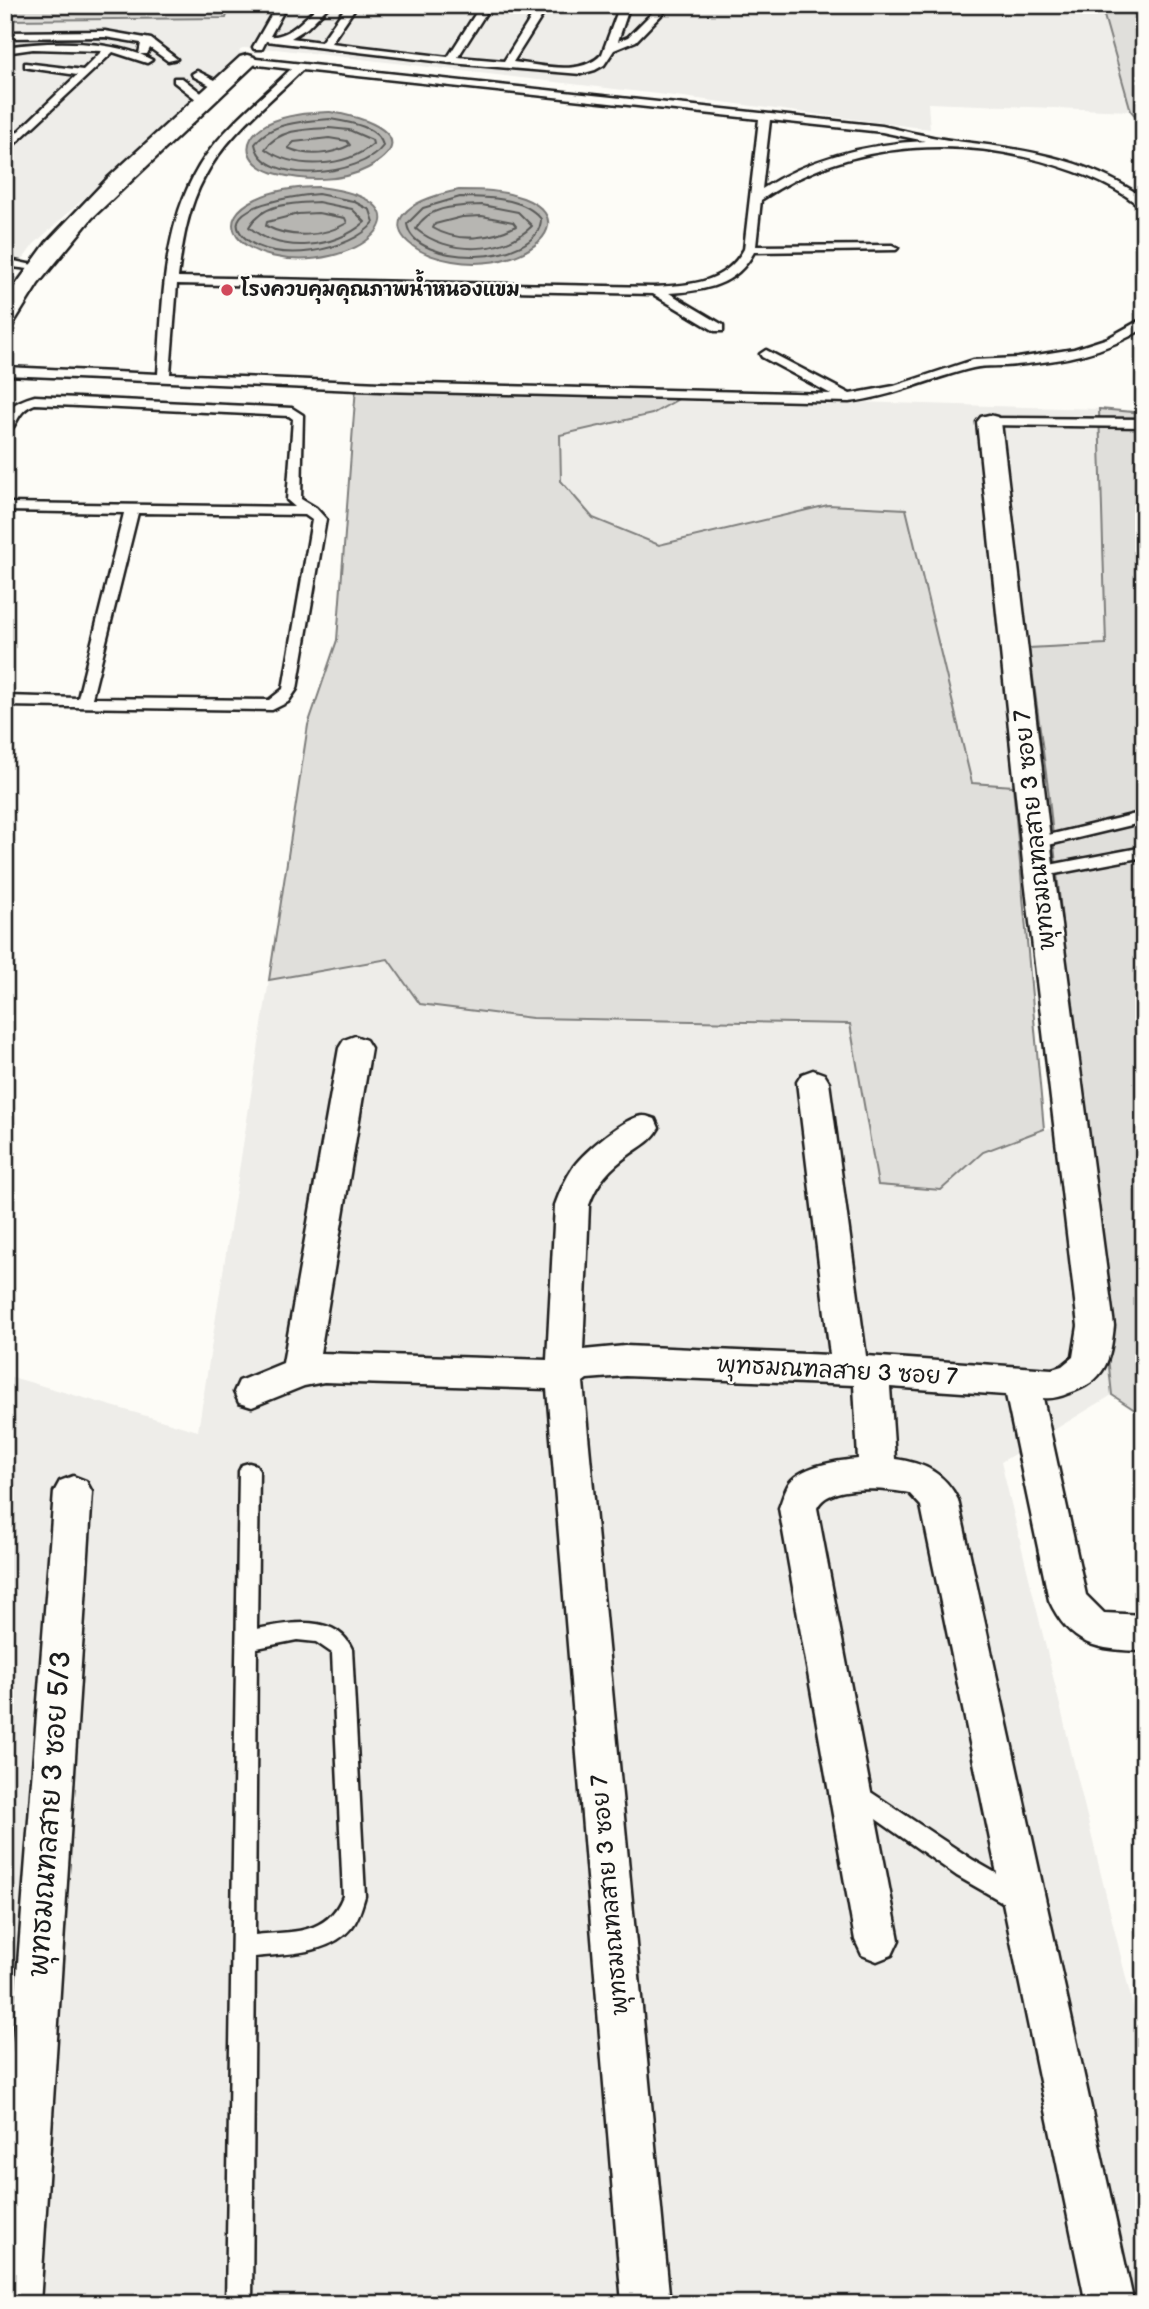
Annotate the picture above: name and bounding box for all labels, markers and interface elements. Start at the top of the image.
place label: โรงควบคุมคุณภาพน้ำหนองแขม [240,269,520,304]
marker: โรงควบคุมคุณภาพน้ำหนองแขม [219,282,235,298]
street label: พุทธมณฑลสาย 3 ซอย 7 [1008,707,1065,952]
street label: พุทธมณฑลสาย 3 ซอย 7 [715,1351,959,1394]
street label: พุทธมณฑลสาย 3 ซอย 5/3 [22,1650,81,1979]
street label: พุทธมณฑลสาย 3 ซอย 7 [585,1772,637,2017]

